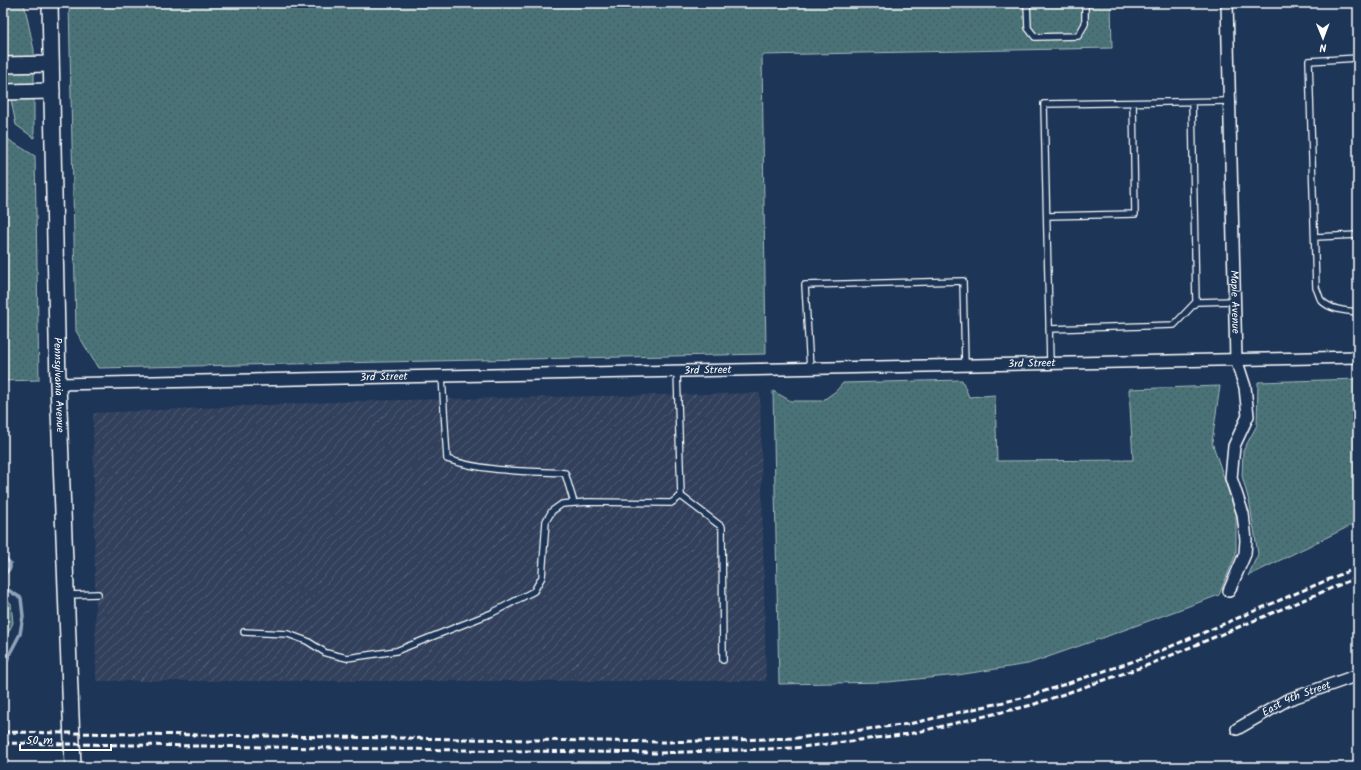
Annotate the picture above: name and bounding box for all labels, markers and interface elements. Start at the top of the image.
north arrow [1303,18,1343,58]
text: N [1319,38,1327,56]
street label: Maple Avenue [1225,270,1244,334]
street label: Pennsylvania Avenue [48,337,69,433]
street label: 3rd Street [1008,354,1057,373]
street label: 3rd Street [684,361,733,380]
street label: 3rd Street [360,368,409,387]
street label: East 4th Street [1259,676,1334,722]
scale bar [20,726,111,752]
text: 50 m [26,731,53,750]

